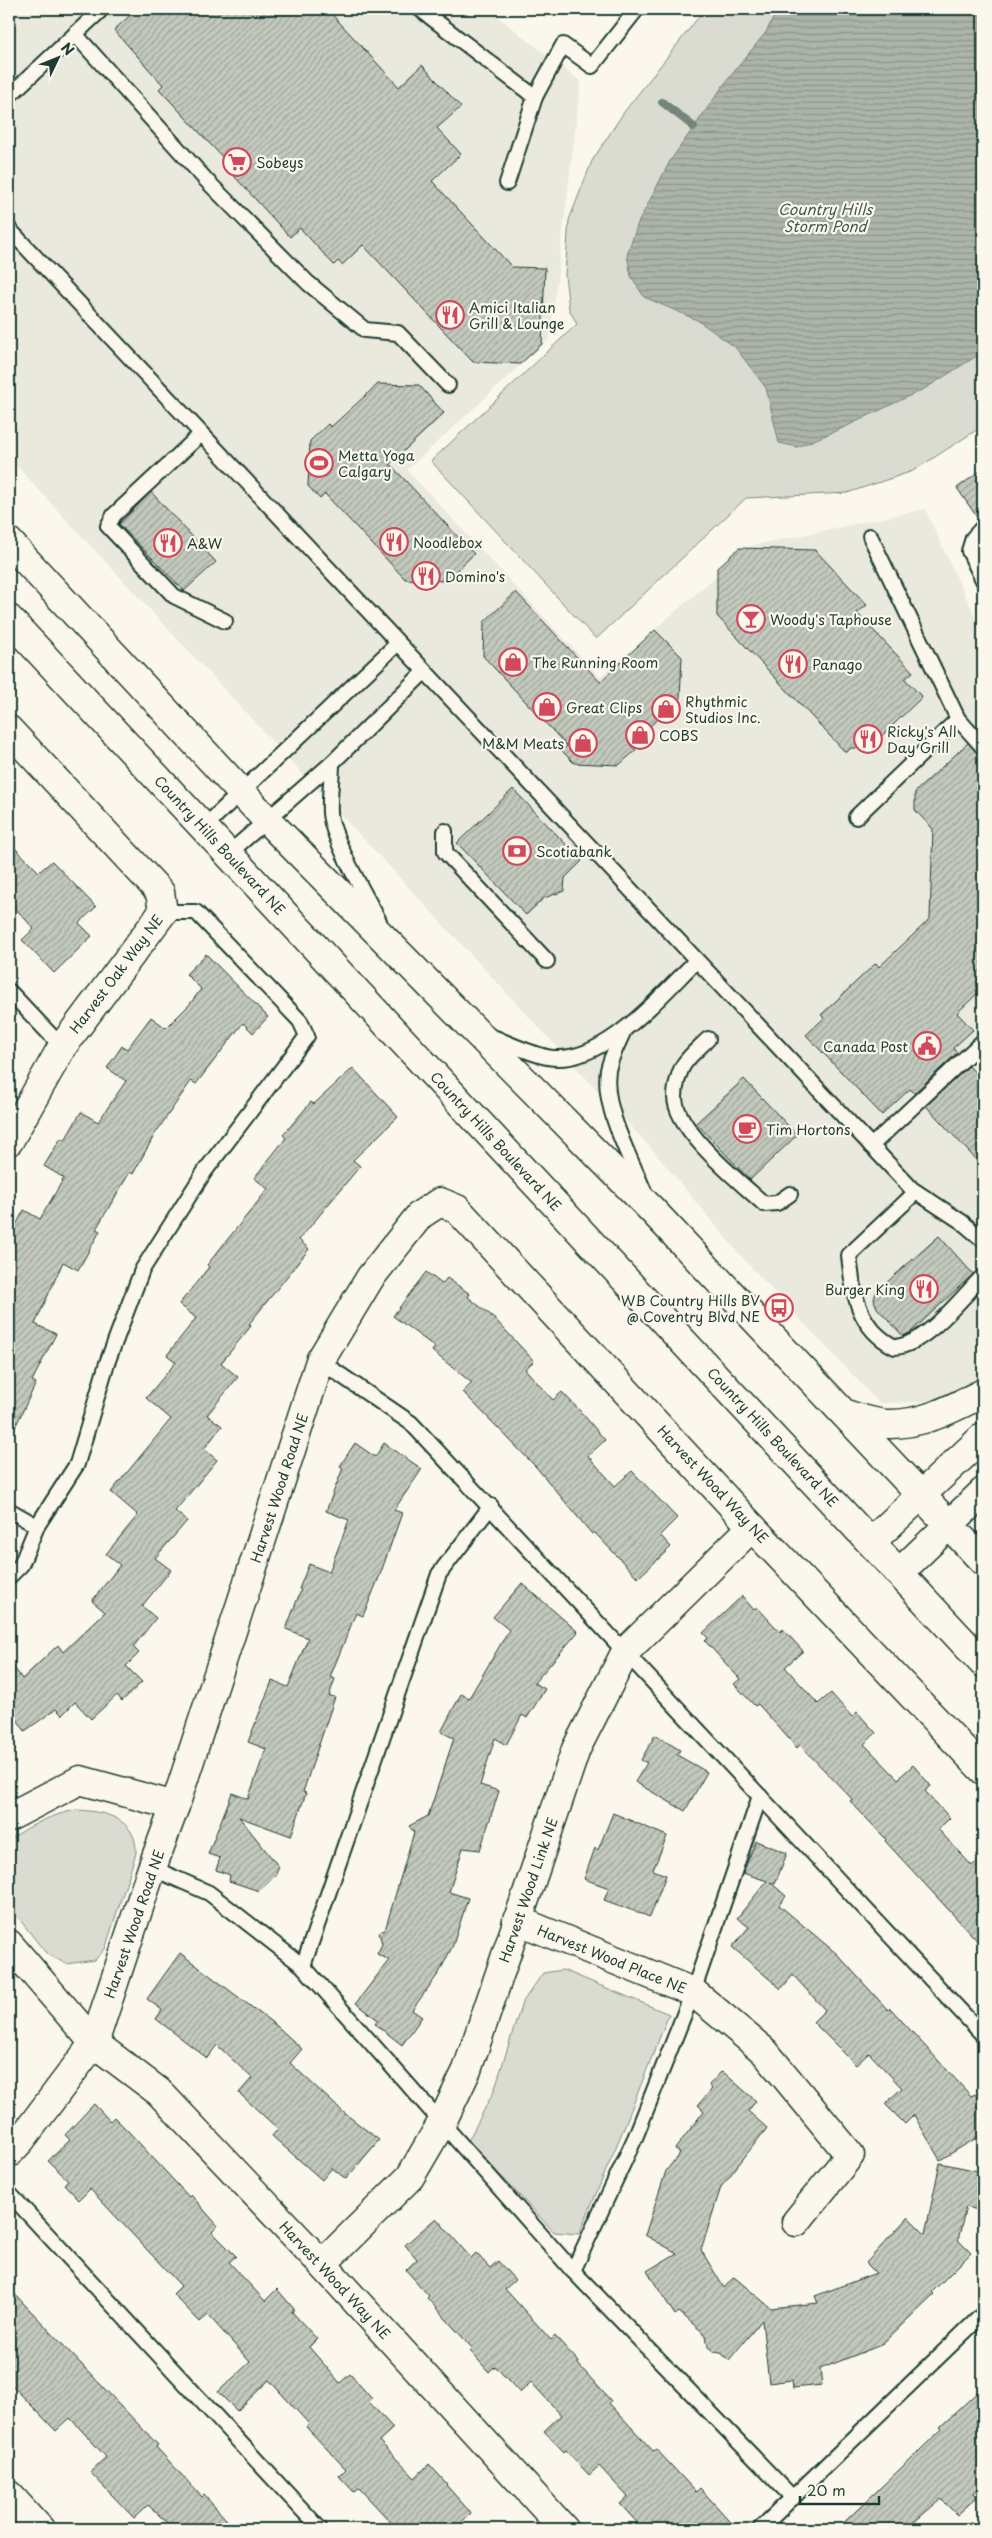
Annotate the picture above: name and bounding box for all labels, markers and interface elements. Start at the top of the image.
north arrow [32,32,82,82]
text: N [56,38,79,60]
supermarket icon: Sobeys [222,147,252,177]
place label: Sobeys [256,152,303,173]
water label: Country Hills Storm Pond [778,197,873,237]
place label: Amici Italian Grill & Lounge [469,297,565,334]
restaurant icon: Amici Italian Grill & Lounge [435,300,465,330]
place label: Metta Yoga Calgary [338,445,415,482]
sports icon: Metta Yoga Calgary [304,448,334,478]
restaurant icon: Noodlebox [379,527,409,557]
restaurant icon: A&W [153,528,183,558]
place label: Noodlebox [413,532,483,553]
place label: A&W [187,533,223,554]
restaurant icon: Domino's [411,561,441,591]
place label: Domino's [445,566,505,587]
bar icon: Woody's Taphouse [736,604,766,634]
place label: Woody's Taphouse [770,609,892,630]
shop icon: The Running Room [498,647,528,677]
restaurant icon: Panago [778,649,808,679]
place label: The Running Room [532,652,658,673]
place label: Panago [812,654,863,675]
place label: Rhythmic Studios Inc. [685,691,761,728]
shop icon: Great Clips [532,692,562,722]
shop icon: Rhythmic Studios Inc. [651,694,681,724]
place label: Great Clips [566,697,642,718]
shop icon: COBS [625,720,655,750]
place label: Ricky's All Day Grill [887,721,957,758]
restaurant icon: Ricky's All Day Grill [853,724,883,754]
place label: COBS [659,725,698,746]
shop icon: M&M Meats [568,728,598,758]
place label: M&M Meats [482,733,564,754]
street label: Country Hills Boulevard NE [150,770,291,920]
bank icon: Scotiabank [502,836,532,866]
place label: Scotiabank [536,841,612,862]
street label: Harvest Oak Way NE [64,910,168,1038]
public building icon: Canada Post [912,1031,942,1061]
place label: Canada Post [823,1036,908,1057]
street label: Country Hills Boulevard NE [426,1066,567,1216]
cafe icon: Tim Hortons [732,1114,762,1144]
place label: Tim Hortons [766,1119,850,1140]
restaurant icon: Burger King [909,1274,939,1304]
place label: Burger King [825,1279,905,1300]
place label: WB Country Hills BV @ Coventry Blvd NE [621,1290,760,1327]
bus stop icon: WB Country Hills BV @ Coventry Blvd NE [764,1293,794,1323]
street label: Country Hills Boulevard NE [703,1362,844,1512]
street label: Harvest Wood Road NE [245,1410,313,1565]
street label: Harvest Wood Way NE [653,1420,774,1548]
street label: Harvest Wood Link NE [493,1814,563,1965]
street label: Harvest Wood Road NE [99,1847,169,2001]
street label: Harvest Wood Place NE [534,1919,690,1999]
street label: Harvest Wood Way NE [275,2216,396,2344]
scale bar [800,2473,878,2505]
text: 20 m [807,2478,846,2501]

